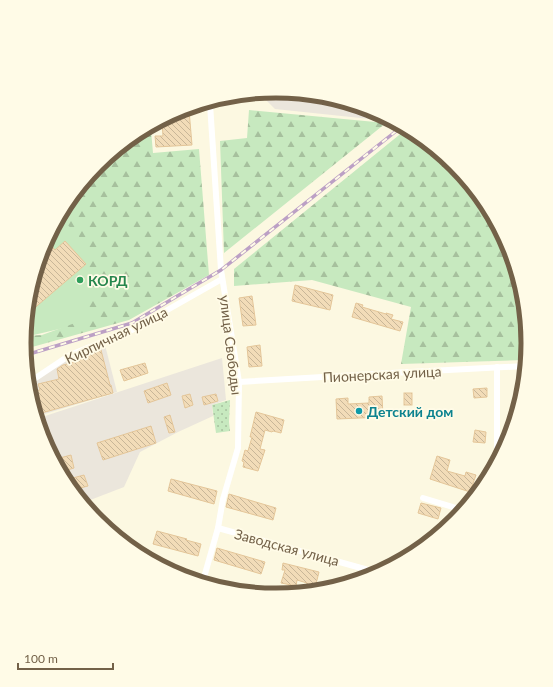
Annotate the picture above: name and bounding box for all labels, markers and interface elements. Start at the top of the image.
place label: КОРД [88,272,128,289]
marker: КОРД [75,275,85,285]
street label: улица Свободы [216,294,246,396]
street label: Кирпичная улица [62,303,170,367]
street label: Пионерская улица [322,362,442,386]
place label: Детский дом [367,403,453,420]
marker: Детский дом [354,406,364,416]
street label: Заводская улица [233,525,341,569]
scale bar [18,645,113,671]
text: 100 m [24,651,58,666]

